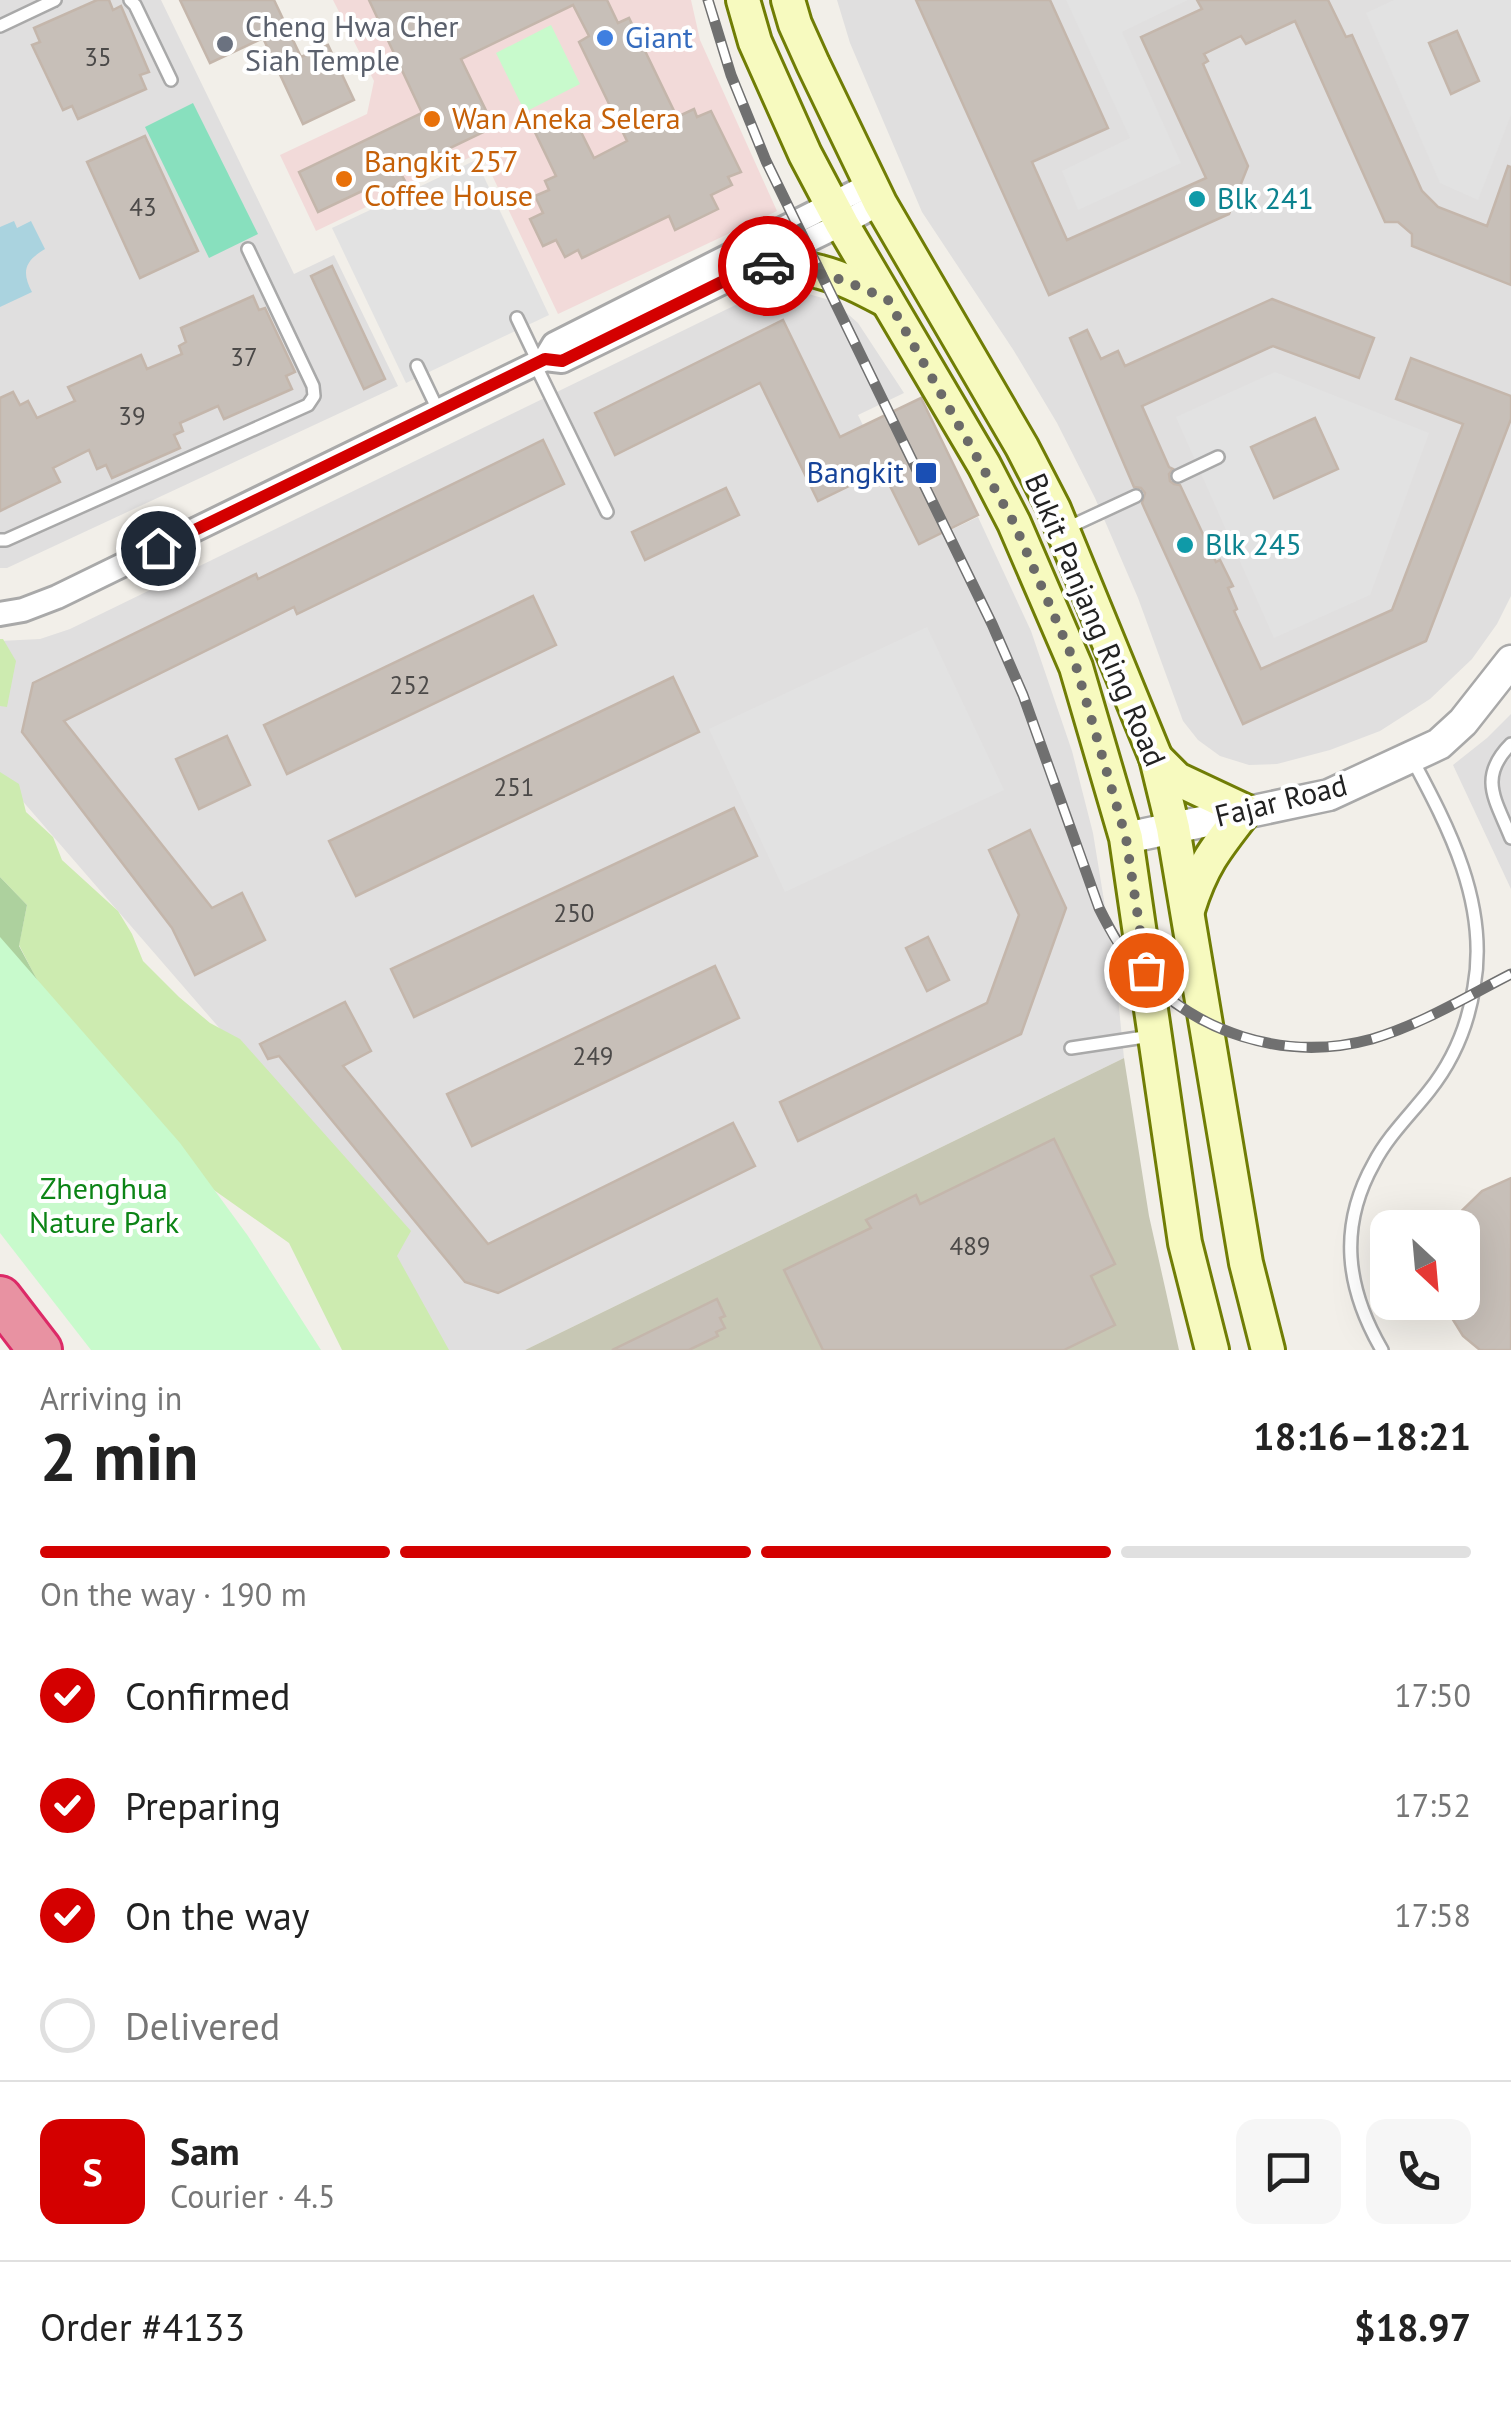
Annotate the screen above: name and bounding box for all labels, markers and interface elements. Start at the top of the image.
place label: Cheng Hwa Cher Siah Temple [245,6,458,79]
place label: Giant [625,17,693,56]
marker: Giant [594,27,616,49]
marker: Cheng Hwa Cher Siah Temple [214,33,236,55]
house number: 35 [84,41,112,73]
place label: Wan Aneka Selera [452,98,681,137]
marker: Wan Aneka Selera [421,108,443,130]
place label: Bangkit 257 Coffee House [364,141,533,214]
marker: Bangkit 257 Coffee House [333,168,355,190]
place label: Blk 241 [1217,178,1314,217]
marker: Blk 241 [1186,188,1208,210]
house number: 43 [129,191,157,223]
courier [718,216,818,316]
icon: car [741,239,796,294]
house number: 37 [230,341,258,373]
house number: 39 [118,400,146,432]
place label: Bangkit [807,452,904,491]
marker: Bangkit [913,460,939,486]
street label: Bukit Panjang Ring Road [1017,467,1176,772]
pin [116,506,201,591]
icon: home [131,521,186,576]
place label: Blk 245 [1205,524,1302,563]
marker: Blk 245 [1174,534,1196,556]
house number: 252 [390,669,430,701]
street label: Fajar Road [1210,764,1351,835]
house number: 251 [494,771,534,803]
house number: 250 [554,897,594,929]
pin [1104,928,1189,1013]
icon: bag [1119,943,1174,998]
house number: 249 [573,1040,613,1072]
park label: Zhenghua Nature Park [29,1168,180,1241]
north arrow [1370,1210,1480,1320]
map controls [1370,1210,1480,1320]
house number: 489 [950,1230,990,1262]
text: Arriving in [40,1377,182,1419]
text: 18:16–18:21 [1253,1411,1471,1460]
text: 2 min [40,1414,199,1498]
text: On the way · 190 m [40,1573,307,1615]
icon: check [40,1668,95,1723]
text: Confirmed [125,1671,291,1720]
text: 17:50 [1394,1674,1471,1716]
icon: check [40,1778,95,1833]
text: Preparing [125,1781,281,1830]
text: 17:52 [1394,1784,1471,1826]
icon: check [40,1888,95,1943]
text: On the way [125,1891,310,1940]
text: 17:58 [1394,1894,1471,1936]
text: Delivered [125,2001,280,2050]
button: chat [1236,2119,1341,2224]
button: phone [1366,2119,1471,2224]
text: Sam [170,2126,240,2175]
text: S [82,2147,103,2196]
text: Courier · 4.5 [170,2175,336,2217]
text: Order #4133 [40,2302,245,2351]
text: $18.97 [1354,2302,1471,2351]

